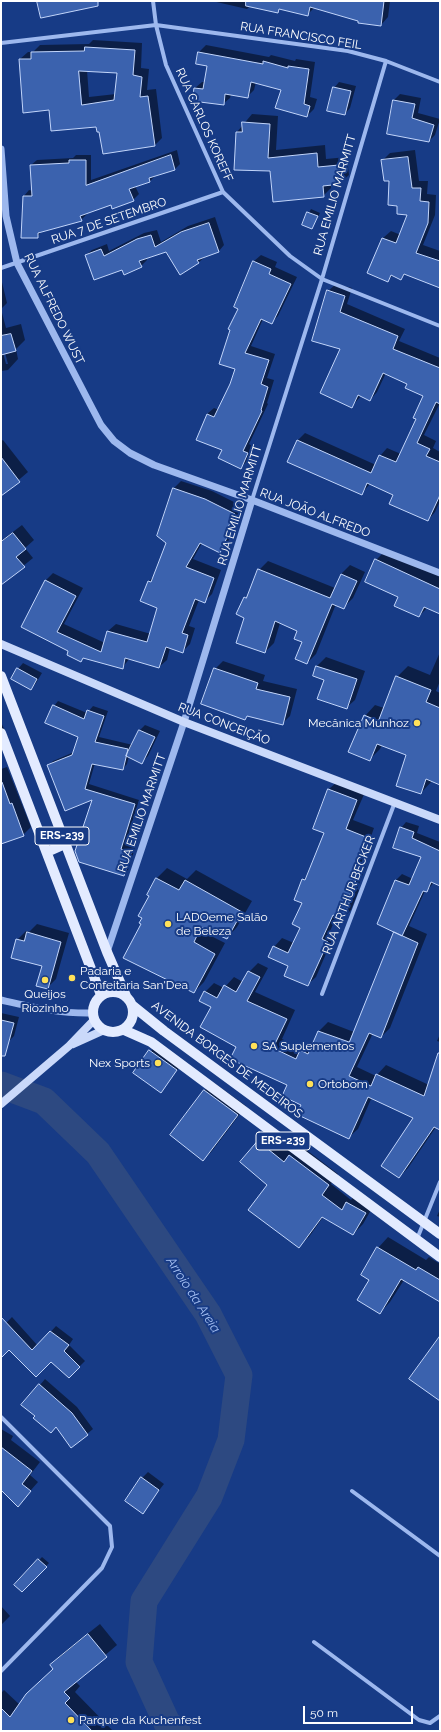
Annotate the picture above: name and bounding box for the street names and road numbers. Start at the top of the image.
street label: RUA FRANCISCO FEIL [239,19,363,53]
street label: RUA CARLOS KOREFF [172,66,236,184]
street label: RUA EMILIO MARMITT [311,133,359,257]
street label: RUA 7 DE SETEMBRO [50,195,168,247]
street label: RUA ALFREDO WUST [21,251,87,367]
street label: RUA EMILIO MARMITT [215,443,265,567]
street label: RUA JOÃO ALFREDO [258,485,372,541]
street label: RUA CONCEIÇÃO [176,700,272,748]
street label: RUA EMILIO MARMITT [115,751,169,875]
road number: ERS-239 [35,827,89,845]
street label: RUA ARTHUR BECKER [320,834,378,956]
street label: AVENIDA BORGES DE MEDEIROS [149,998,305,1122]
road number: ERS-239 [256,1132,310,1150]

